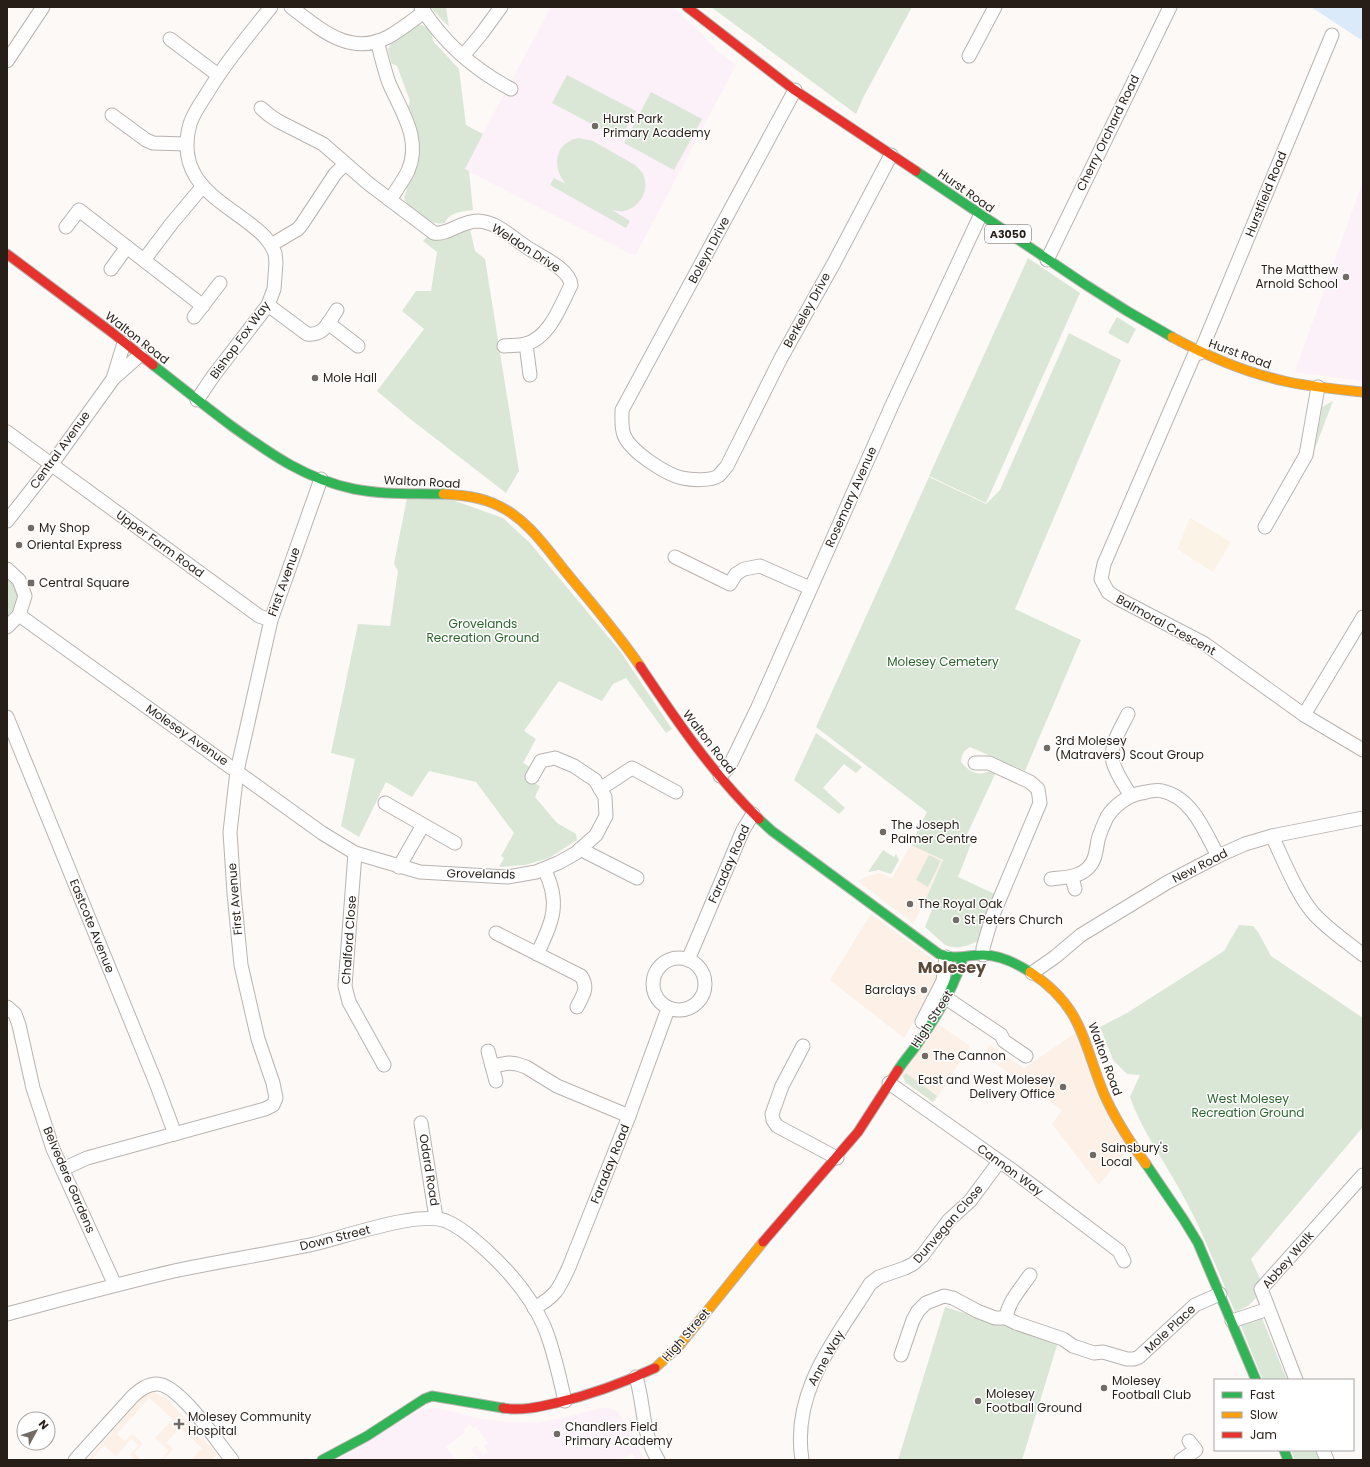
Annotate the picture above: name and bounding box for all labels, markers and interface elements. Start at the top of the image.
street label: Cherry Orchard Road [1072,72,1143,194]
place label: Hurst Park Primary Academy [603,110,711,141]
marker: Hurst Park Primary Academy [590,121,600,131]
street label: Hurstfield Road [1241,148,1290,239]
street label: Hurst Road [935,165,998,216]
street label: Boleyn Drive [684,213,733,286]
street label: Weldon Drive [489,219,564,276]
road number: A3050 [985,225,1031,243]
place label: The Matthew Arnold School [1255,261,1338,292]
street label: Berkeley Drive [779,269,834,350]
marker: The Matthew Arnold School [1341,272,1351,282]
street label: Bishop Fox Way [206,297,274,382]
street label: Walton Road [102,307,173,368]
street label: Hurst Road [1206,334,1274,373]
place label: Mole Hall [323,369,377,386]
marker: Mole Hall [310,373,320,383]
street label: Central Avenue [26,407,94,492]
street label: Rosemary Avenue [821,444,880,550]
street label: Walton Road [383,471,461,492]
street label: Upper Farm Road [113,506,208,581]
place label: My Shop [39,519,90,536]
marker: My Shop [26,523,36,533]
place label: Oriental Express [27,536,122,553]
marker: Oriental Express [14,540,24,550]
street label: First Avenue [263,545,304,619]
place label: Central Square [39,574,129,591]
marker: Central Square [26,578,36,588]
street label: Balmoral Crescent [1113,590,1219,659]
park label: Grovelands Recreation Ground [427,615,539,646]
park label: Molesey Cemetery [887,653,999,670]
street label: Molesey Avenue [143,700,232,769]
street label: Walton Road [679,706,740,777]
place label: 3rd Molesey (Matravers) Scout Group [1055,732,1204,763]
marker: 3rd Molesey (Matravers) Scout Group [1042,743,1052,753]
place label: The Joseph Palmer Centre [891,816,977,847]
street label: Faraday Road [704,822,753,906]
marker: The Joseph Palmer Centre [878,827,888,837]
street label: New Road [1169,844,1230,887]
street label: First Avenue [223,862,246,936]
street label: Grovelands [446,864,516,883]
street label: Eastcote Avenue [66,876,119,975]
street label: Chalford Close [337,895,360,985]
place label: The Royal Oak [918,895,1003,912]
marker: The Royal Oak [905,899,915,909]
place label: St Peters Church [964,911,1063,928]
marker: St Peters Church [951,915,961,925]
district label: Molesey [918,956,987,979]
place label: Barclays [865,981,916,998]
marker: Barclays [919,985,929,995]
street label: High Street [907,987,957,1051]
street label: Walton Road [1084,1020,1127,1098]
place label: The Cannon [933,1047,1006,1064]
marker: The Cannon [920,1051,930,1061]
place label: East and West Molesey Delivery Office [918,1071,1055,1102]
marker: East and West Molesey Delivery Office [1058,1082,1068,1092]
park label: West Molesey Recreation Ground [1192,1090,1304,1121]
street label: Faraday Road [586,1122,633,1206]
street label: Belvedere Gardens [39,1124,100,1236]
street label: Odard Road [415,1133,444,1207]
place label: Sainsbury's Local [1101,1139,1168,1170]
street label: Cannon Way [974,1140,1047,1200]
marker: Sainsbury's Local [1088,1150,1098,1160]
street label: Dunvegan Close [909,1181,986,1267]
street label: Down Street [298,1221,372,1254]
street label: Abbey Walk [1258,1227,1318,1292]
street label: Mole Place [1140,1300,1199,1357]
street label: High Street [658,1304,713,1365]
street label: Anne Way [803,1327,848,1388]
place label: Molesey Football Club [1112,1372,1191,1403]
legend [1214,1379,1354,1451]
marker: Molesey Football Club [1099,1383,1109,1393]
place label: Molesey Football Ground [986,1385,1082,1416]
text: Fast [1250,1386,1275,1403]
marker: Molesey Football Ground [973,1396,983,1406]
text: Slow [1250,1406,1278,1423]
place label: Molesey Community Hospital [188,1408,311,1439]
north arrow [16,1411,56,1451]
text: N [35,1416,52,1433]
marker: Molesey Community Hospital [173,1418,185,1430]
place label: Chandlers Field Primary Academy [565,1418,673,1449]
text: Jam [1250,1426,1277,1443]
marker: Chandlers Field Primary Academy [552,1429,562,1439]

